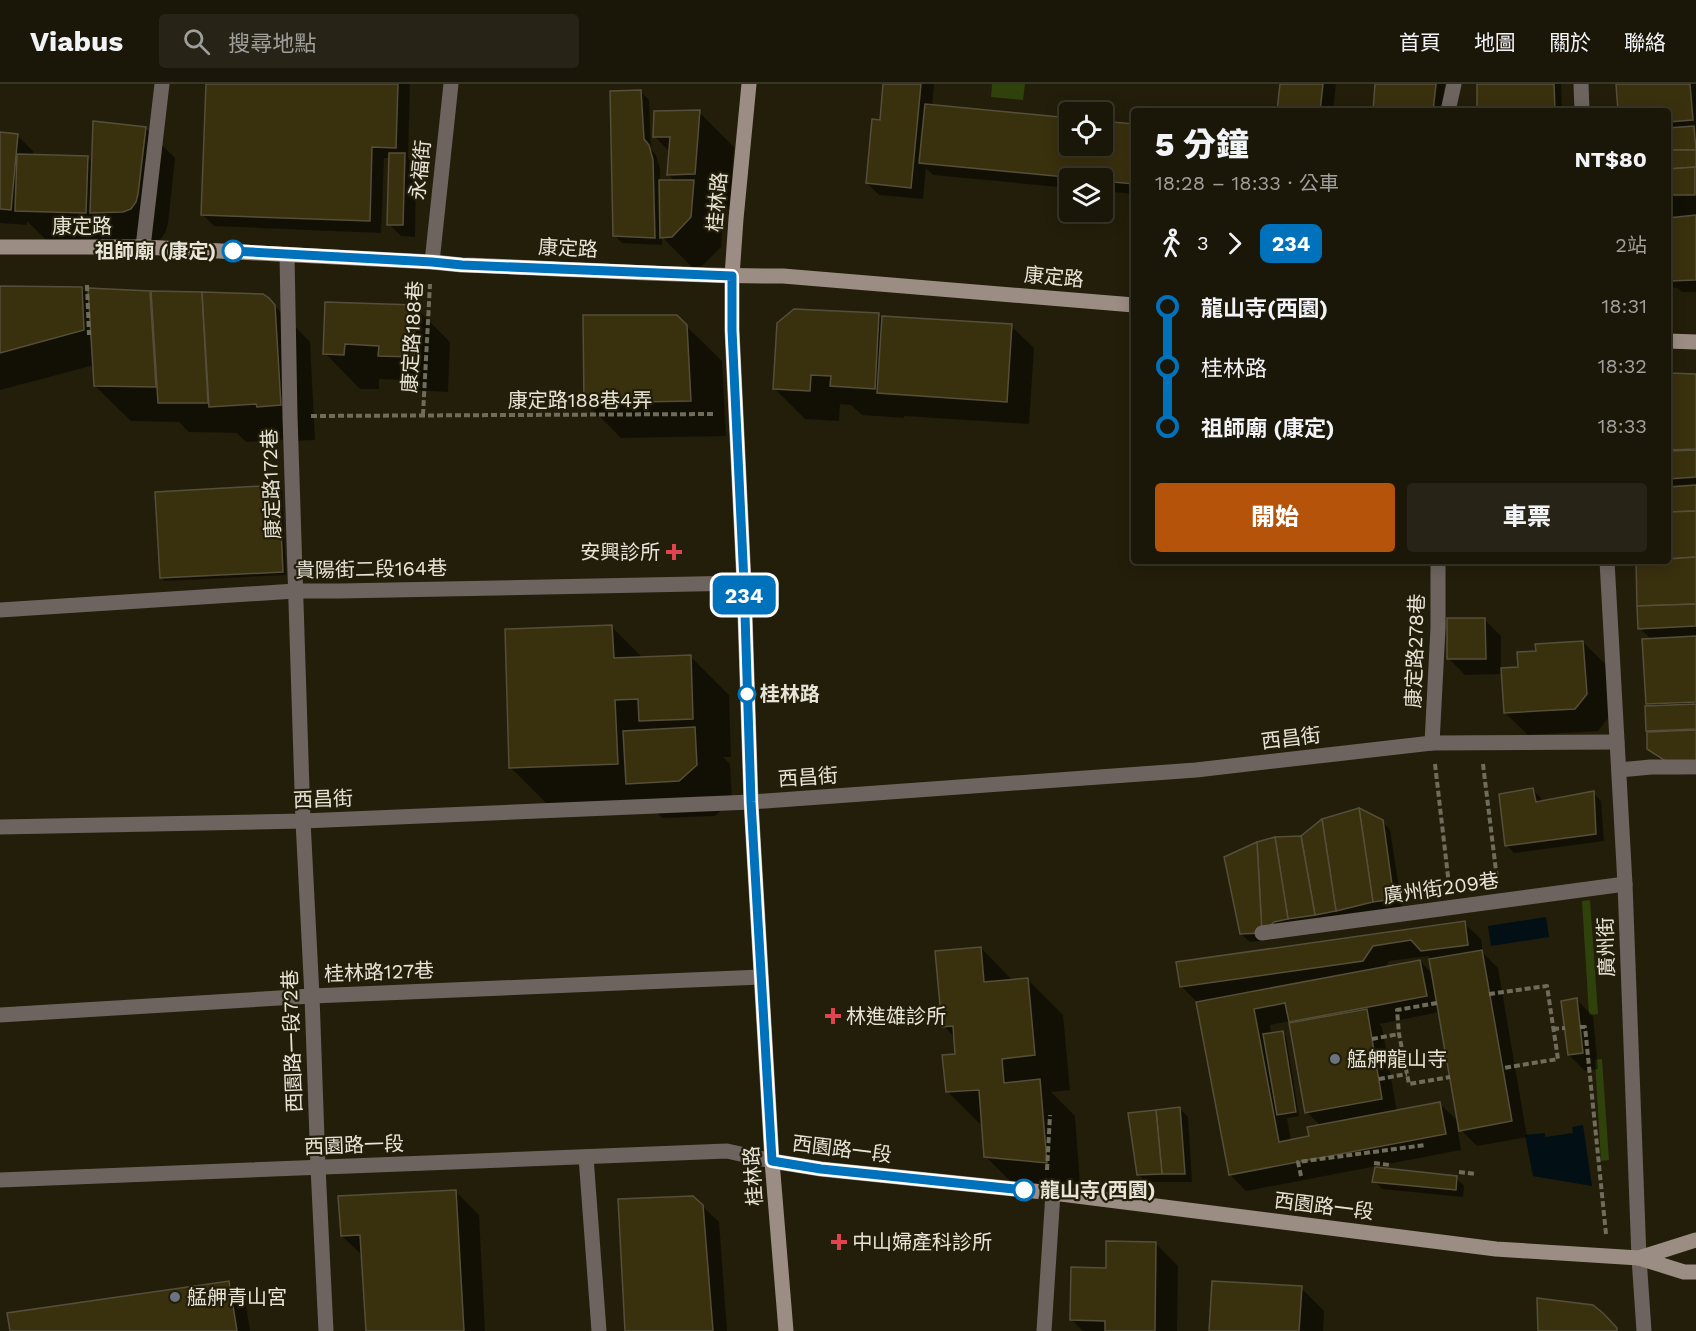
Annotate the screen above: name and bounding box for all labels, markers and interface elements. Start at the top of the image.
search box [159,14,579,68]
text: Viabus [30,25,123,58]
icon: search [180,25,213,58]
text: 首頁 [1399,30,1441,55]
text: 地圖 [1474,30,1516,55]
text: 關於 [1549,30,1591,55]
text: 聯絡 [1624,30,1666,55]
text: 搜尋地點 [228,31,316,56]
map controls [1059,102,1113,222]
button: locate [1059,102,1113,156]
text: 5 分鐘 [1155,125,1249,164]
street label: 永福街 [405,139,435,201]
text: NT$80 [1575,147,1647,172]
button: layers [1059,168,1113,222]
street label: 桂林路 [702,171,732,233]
text: 18:28 – 18:33 · 公車 [1155,171,1339,195]
street label: 康定路 [52,214,112,238]
icon: walk [1155,227,1188,260]
icon: forward [1218,227,1251,260]
text: 3 [1197,231,1209,255]
text: 234 [1272,231,1310,256]
text: 2站 [1615,233,1647,257]
street label: 康定路 [537,234,599,262]
place label: 祖師廟 (康定) [95,239,216,263]
marker: 祖師廟 (康定) [222,240,244,262]
street label: 康定路 [1023,262,1085,292]
street label: 康定路188巷 [397,280,427,394]
text: 18:31 [1602,294,1647,318]
text: 龍山寺(西園) [1201,296,1328,321]
text: 18:32 [1598,354,1647,378]
text: 桂林路 [1201,356,1267,381]
street label: 康定路188巷4弄 [508,388,652,412]
text: 18:33 [1598,414,1647,438]
text: 祖師廟 (康定) [1201,416,1335,441]
street label: 康定路172巷 [257,428,285,540]
button: 開始 [1155,483,1395,552]
button: 車票 [1407,483,1647,552]
place label: 安興診所 [580,540,660,564]
marker: 安興診所 [665,543,683,561]
street label: 貴陽街二段164巷 [295,556,447,582]
line badge: 234 [710,576,778,614]
text: 234 [725,583,763,608]
street label: 康定路278巷 [1401,593,1429,709]
place label: 桂林路 [760,682,820,706]
marker: 桂林路 [738,685,756,703]
street label: 西昌街 [1260,722,1322,754]
street label: 西昌街 [777,763,839,791]
street label: 西昌街 [293,786,353,812]
street label: 廣州街209巷 [1382,868,1500,908]
street label: 廣州街 [1593,917,1619,977]
street label: 桂林路127巷 [323,958,435,986]
street label: 西園路一段72巷 [278,969,306,1113]
place label: 林進雄診所 [846,1004,946,1028]
marker: 林進雄診所 [824,1007,842,1025]
place label: 艋舺龍山寺 [1347,1047,1447,1071]
marker: 艋舺龍山寺 [1328,1052,1342,1066]
street label: 西園路一段 [304,1131,404,1159]
street label: 西園路一段 [791,1131,893,1167]
street label: 桂林路 [739,1145,767,1207]
place label: 龍山寺(西園) [1040,1178,1156,1202]
marker: 龍山寺(西園) [1013,1179,1035,1201]
street label: 西園路一段 [1273,1188,1375,1224]
place label: 中山婦產科診所 [852,1230,992,1254]
marker: 中山婦產科診所 [830,1233,848,1251]
place label: 艋舺青山宮 [187,1285,287,1309]
marker: 艋舺青山宮 [168,1290,182,1304]

